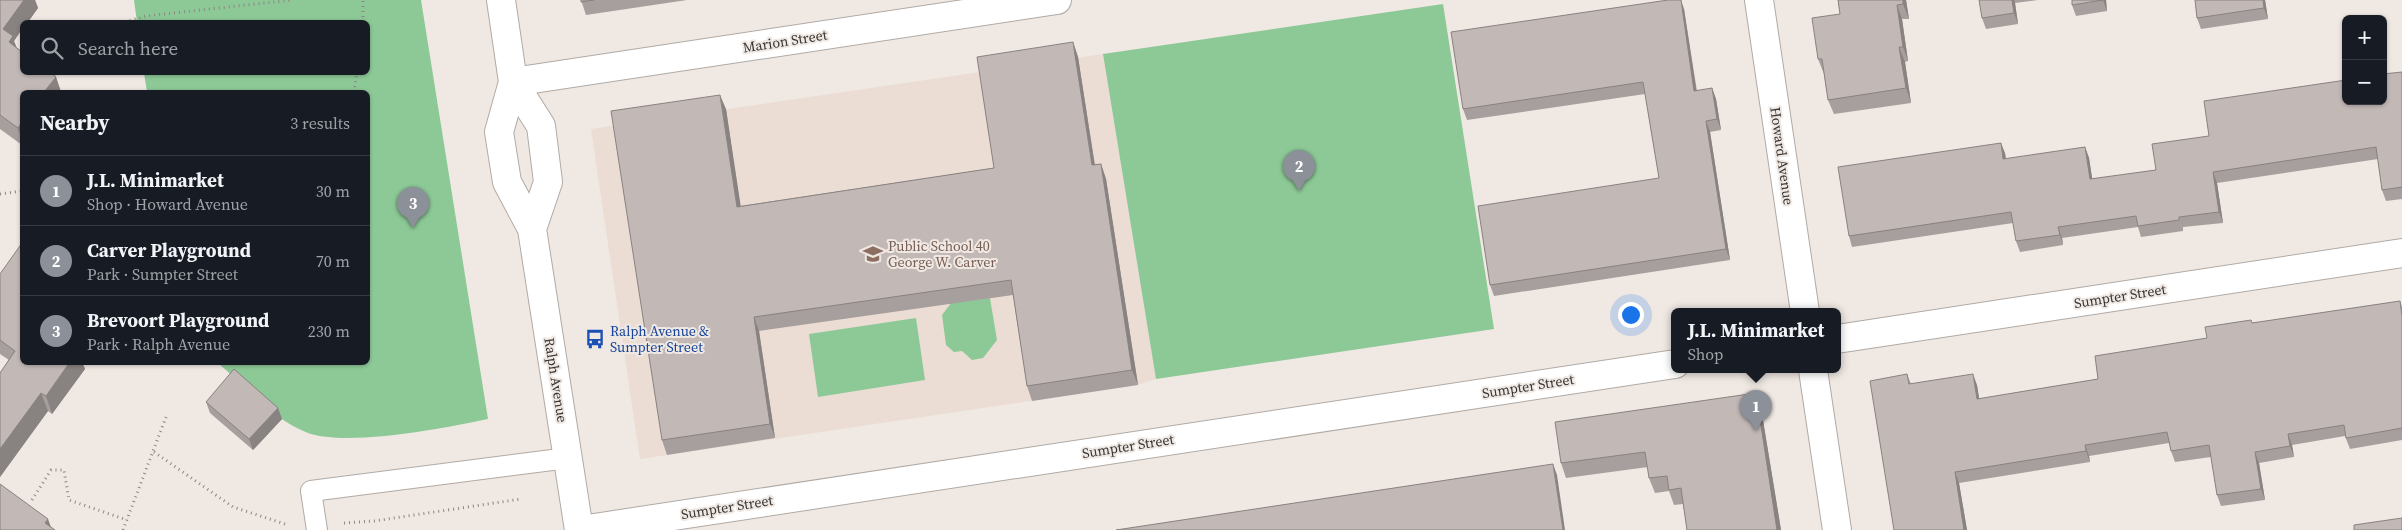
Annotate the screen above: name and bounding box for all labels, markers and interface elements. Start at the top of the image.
map controls [2342,15,2387,105]
button: + [2342,15,2387,60]
search box [20,20,370,75]
street label: Marion Street [741,24,829,58]
icon: search [38,34,66,62]
text: Search here [78,35,178,61]
button: − [2342,60,2387,105]
street label: Howard Avenue [1765,106,1799,206]
text: Nearby [40,108,110,137]
text: 3 results [290,112,350,134]
pin: 2 [1283,150,1315,191]
text: J.L. Minimarket [87,167,224,193]
text: 1 [52,180,60,202]
text: 30 m [316,180,350,202]
pin: 3 [397,187,429,228]
text: Shop · Howard Avenue [87,193,248,215]
place label: Public School 40 George W. Carver [888,236,996,272]
text: Carver Playground [87,237,251,263]
school or university icon: Public School 40 George W. Carver [862,243,884,265]
text: 2 [52,250,60,272]
text: 70 m [316,250,350,272]
text: Park · Sumpter Street [87,263,238,285]
street label: Sumpter Street [2073,279,2168,313]
your location [1618,302,1644,328]
text: Brevoort Playground [87,307,269,333]
popup [1671,308,1841,373]
text: J.L. Minimarket [1688,317,1824,343]
text: 3 [52,320,60,342]
text: 230 m [308,320,350,342]
place label: Ralph Avenue & Sumpter Street [610,321,709,357]
bus stop icon: Ralph Avenue & Sumpter Street [584,328,606,350]
text: Park · Ralph Avenue [87,333,230,355]
street label: Ralph Avenue [539,336,573,424]
text: Shop [1688,343,1723,365]
street label: Sumpter Street [1481,369,1576,403]
pin: 1 [1740,390,1772,431]
street label: Sumpter Street [1081,429,1176,463]
street label: Sumpter Street [680,490,775,524]

